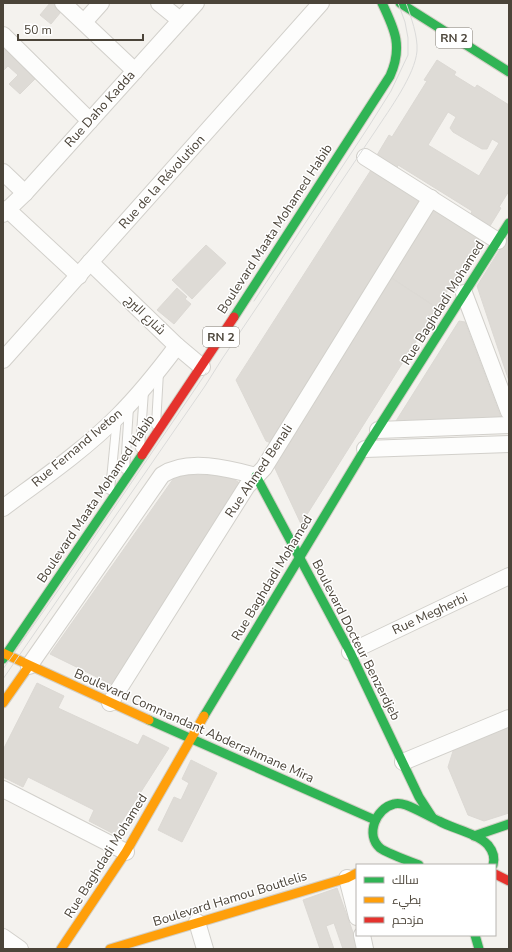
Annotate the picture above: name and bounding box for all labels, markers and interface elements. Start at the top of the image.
scale bar [18,16,143,42]
text: 50 m [24,22,52,38]
road number: RN 2 [436,28,472,48]
street label: Rue Daho Kadda [61,67,139,151]
street label: Rue de la Révolution [115,131,209,233]
street label: Boulevard Maata Mohamed Habib [213,141,337,317]
street label: Rue Baghdadi Mohamed [397,237,489,369]
street label: شارع البرج [120,291,170,339]
road number: RN 2 [203,327,239,347]
street label: Rue Fernand Iveton [28,405,126,491]
street label: Boulevard Maata Mohamed Habib [33,411,159,587]
street label: Rue Ahmed Benali [221,421,297,521]
street label: Rue Baghdadi Mohamed [227,512,317,644]
street label: Boulevard Docteur Benzerdjeb [308,557,404,723]
street label: Rue Megherbi [389,589,471,639]
street label: Boulevard Commandant Abderrahmane Mira [71,665,317,787]
street label: Rue Baghdadi Mohamed [60,790,152,922]
legend [356,864,496,936]
street label: Boulevard Hamou Boutlelis [151,867,309,931]
text: سالك [392,872,419,888]
text: بطيء [392,892,421,910]
text: مزدحم [392,912,424,928]

